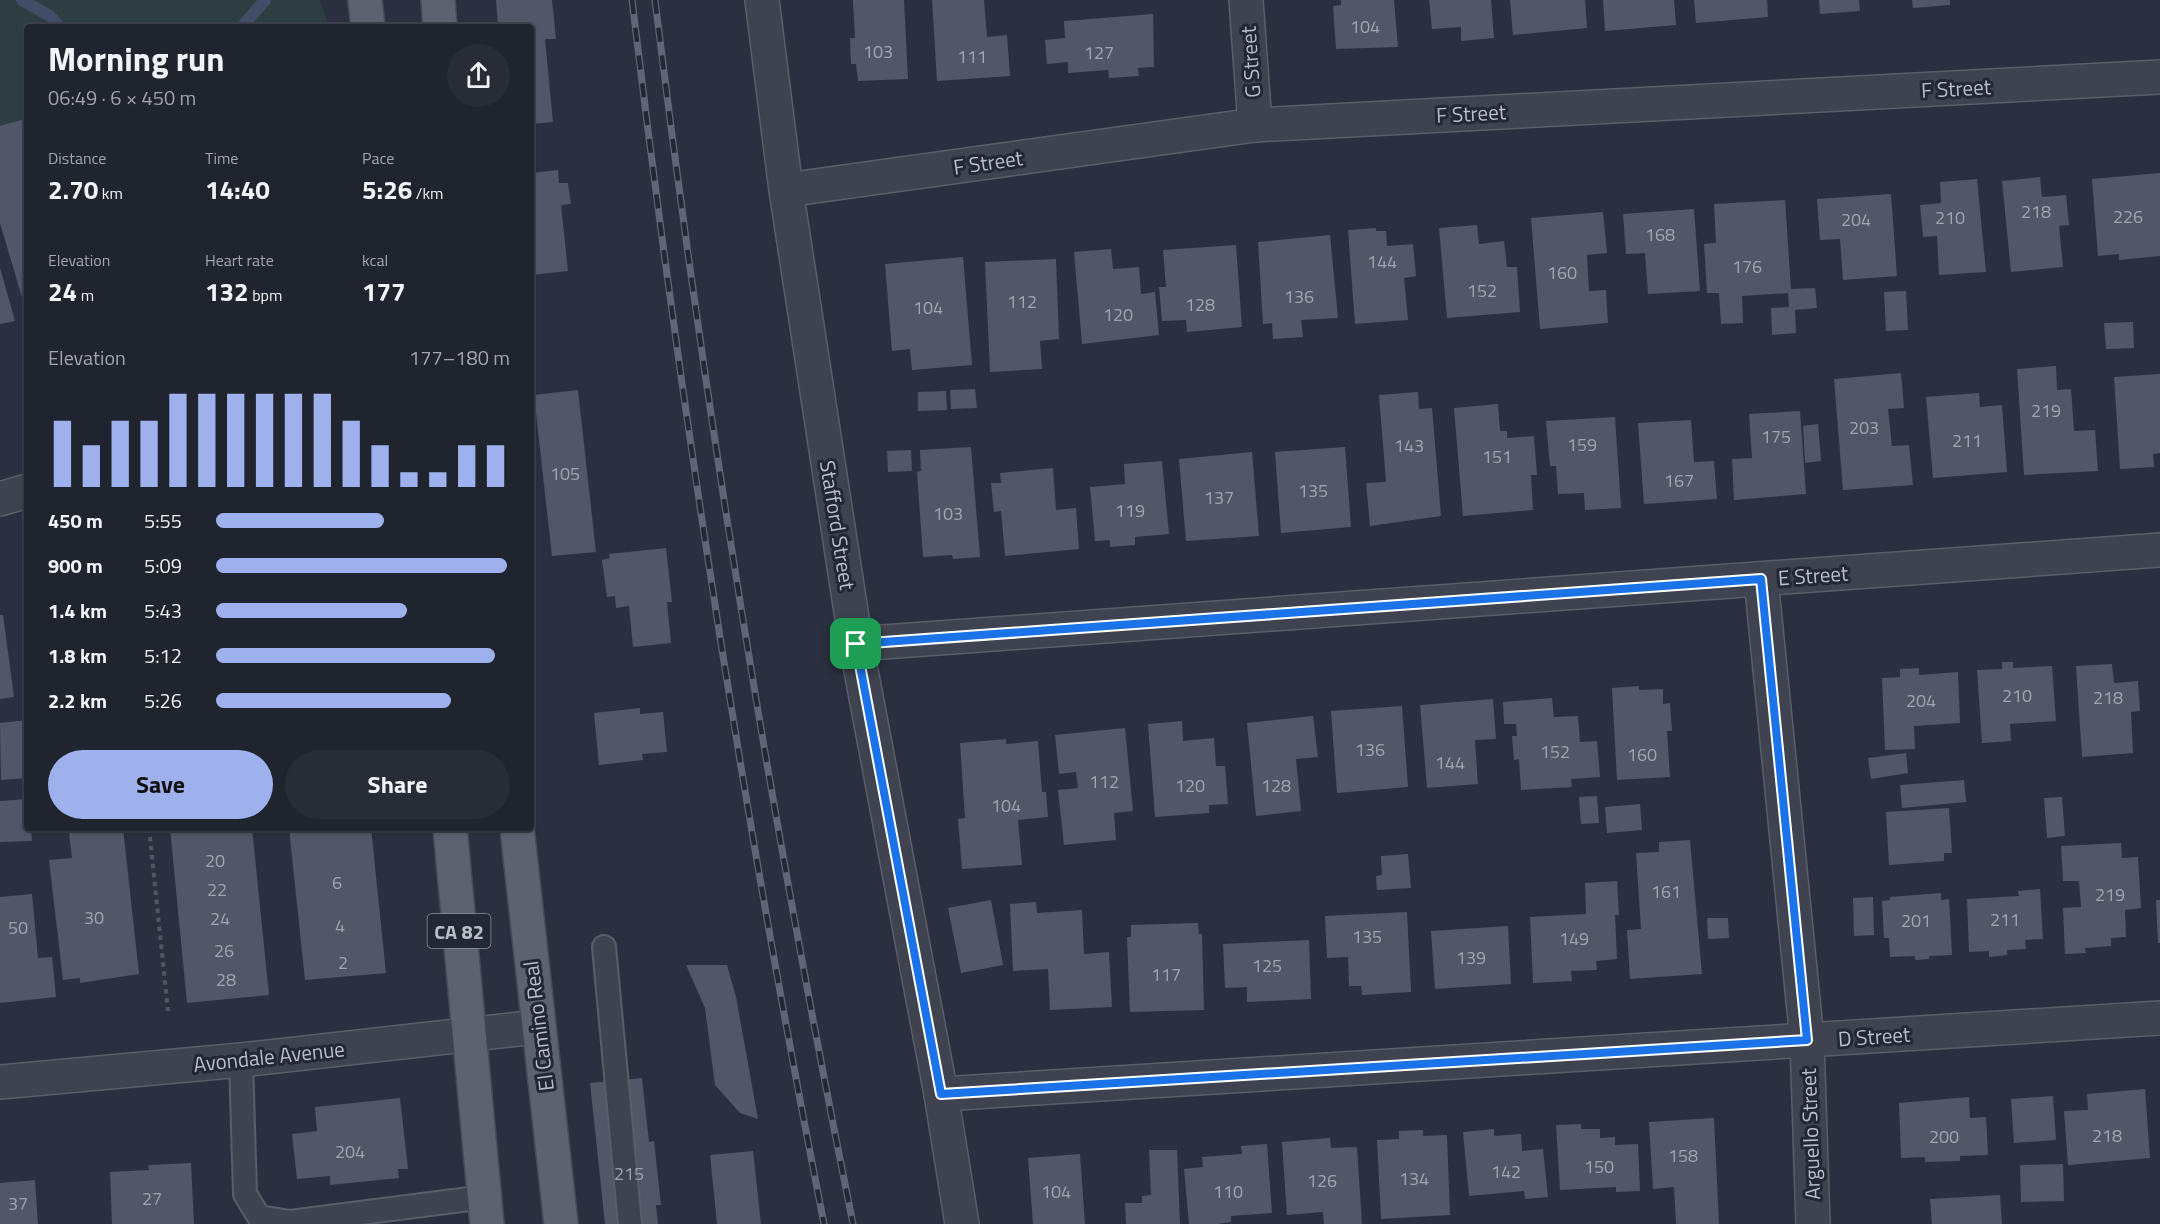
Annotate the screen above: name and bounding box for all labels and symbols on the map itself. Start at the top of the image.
house number: 104 [1350,13,1380,40]
street label: G Street [1231,25,1268,99]
house number: 103 [863,38,893,65]
house number: 127 [1084,39,1114,66]
house number: 111 [957,43,987,70]
street label: F Street [1920,70,1992,106]
street label: F Street [1435,95,1507,131]
street label: F Street [951,141,1025,183]
house number: 218 [2021,198,2051,225]
house number: 226 [2113,203,2143,230]
house number: 210 [1935,204,1965,231]
house number: 204 [1841,206,1871,233]
house number: 168 [1645,221,1675,248]
house number: 144 [1367,248,1397,275]
house number: 176 [1732,253,1762,280]
house number: 160 [1547,259,1577,286]
house number: 152 [1467,277,1497,304]
house number: 136 [1284,283,1314,310]
house number: 112 [1007,288,1037,315]
house number: 128 [1185,291,1215,318]
house number: 104 [913,294,943,321]
house number: 120 [1103,301,1133,328]
house number: 219 [2031,397,2061,424]
house number: 203 [1849,414,1879,441]
house number: 175 [1761,423,1791,450]
house number: 211 [1952,427,1982,454]
house number: 159 [1567,431,1597,458]
house number: 143 [1394,432,1424,459]
house number: 151 [1482,443,1512,470]
street label: Stafford Street [812,458,864,593]
house number: 105 [550,460,580,487]
house number: 167 [1664,467,1694,494]
house number: 135 [1298,477,1328,504]
house number: 137 [1204,484,1234,511]
house number: 119 [1115,497,1145,524]
house number: 103 [933,500,963,527]
street label: E Street [1777,557,1850,593]
pin [830,618,881,669]
house number: 210 [2002,682,2032,709]
house number: 218 [2093,684,2123,711]
house number: 204 [1906,687,1936,714]
house number: 136 [1355,736,1385,763]
house number: 152 [1540,738,1570,765]
house number: 160 [1627,741,1657,768]
house number: 144 [1435,749,1465,776]
house number: 112 [1089,768,1119,795]
house number: 120 [1175,772,1205,799]
house number: 128 [1261,772,1291,799]
house number: 104 [991,792,1021,819]
house number: 20 [205,847,225,874]
house number: 6 [332,869,342,896]
house number: 22 [207,876,227,903]
house number: 161 [1651,878,1681,905]
house number: 219 [2095,881,2125,908]
house number: 30 [84,904,104,931]
house number: 24 [210,905,230,932]
house number: 211 [1990,906,2020,933]
house number: 201 [1901,907,1931,934]
house number: 4 [335,912,345,939]
house number: 50 [8,914,28,941]
road number: CA 82 [428,914,490,948]
house number: 135 [1352,923,1382,950]
house number: 149 [1559,925,1589,952]
house number: 26 [214,937,234,964]
house number: 139 [1456,944,1486,971]
house number: 2 [338,949,348,976]
house number: 125 [1252,952,1282,979]
street label: El Camino Real [514,959,562,1093]
house number: 117 [1151,961,1181,988]
house number: 28 [216,966,236,993]
street label: D Street [1837,1017,1912,1054]
street label: Avondale Avenue [192,1032,346,1080]
street label: Arguello Street [1792,1067,1828,1200]
house number: 218 [2092,1122,2122,1149]
house number: 200 [1929,1123,1959,1150]
house number: 204 [335,1138,365,1165]
house number: 158 [1668,1142,1698,1169]
house number: 150 [1584,1153,1614,1180]
house number: 142 [1491,1158,1521,1185]
house number: 215 [614,1160,644,1187]
house number: 134 [1399,1165,1429,1192]
house number: 126 [1307,1167,1337,1194]
house number: 104 [1041,1178,1071,1205]
house number: 110 [1213,1178,1243,1205]
house number: 27 [142,1185,162,1212]
house number: 37 [8,1190,28,1217]

